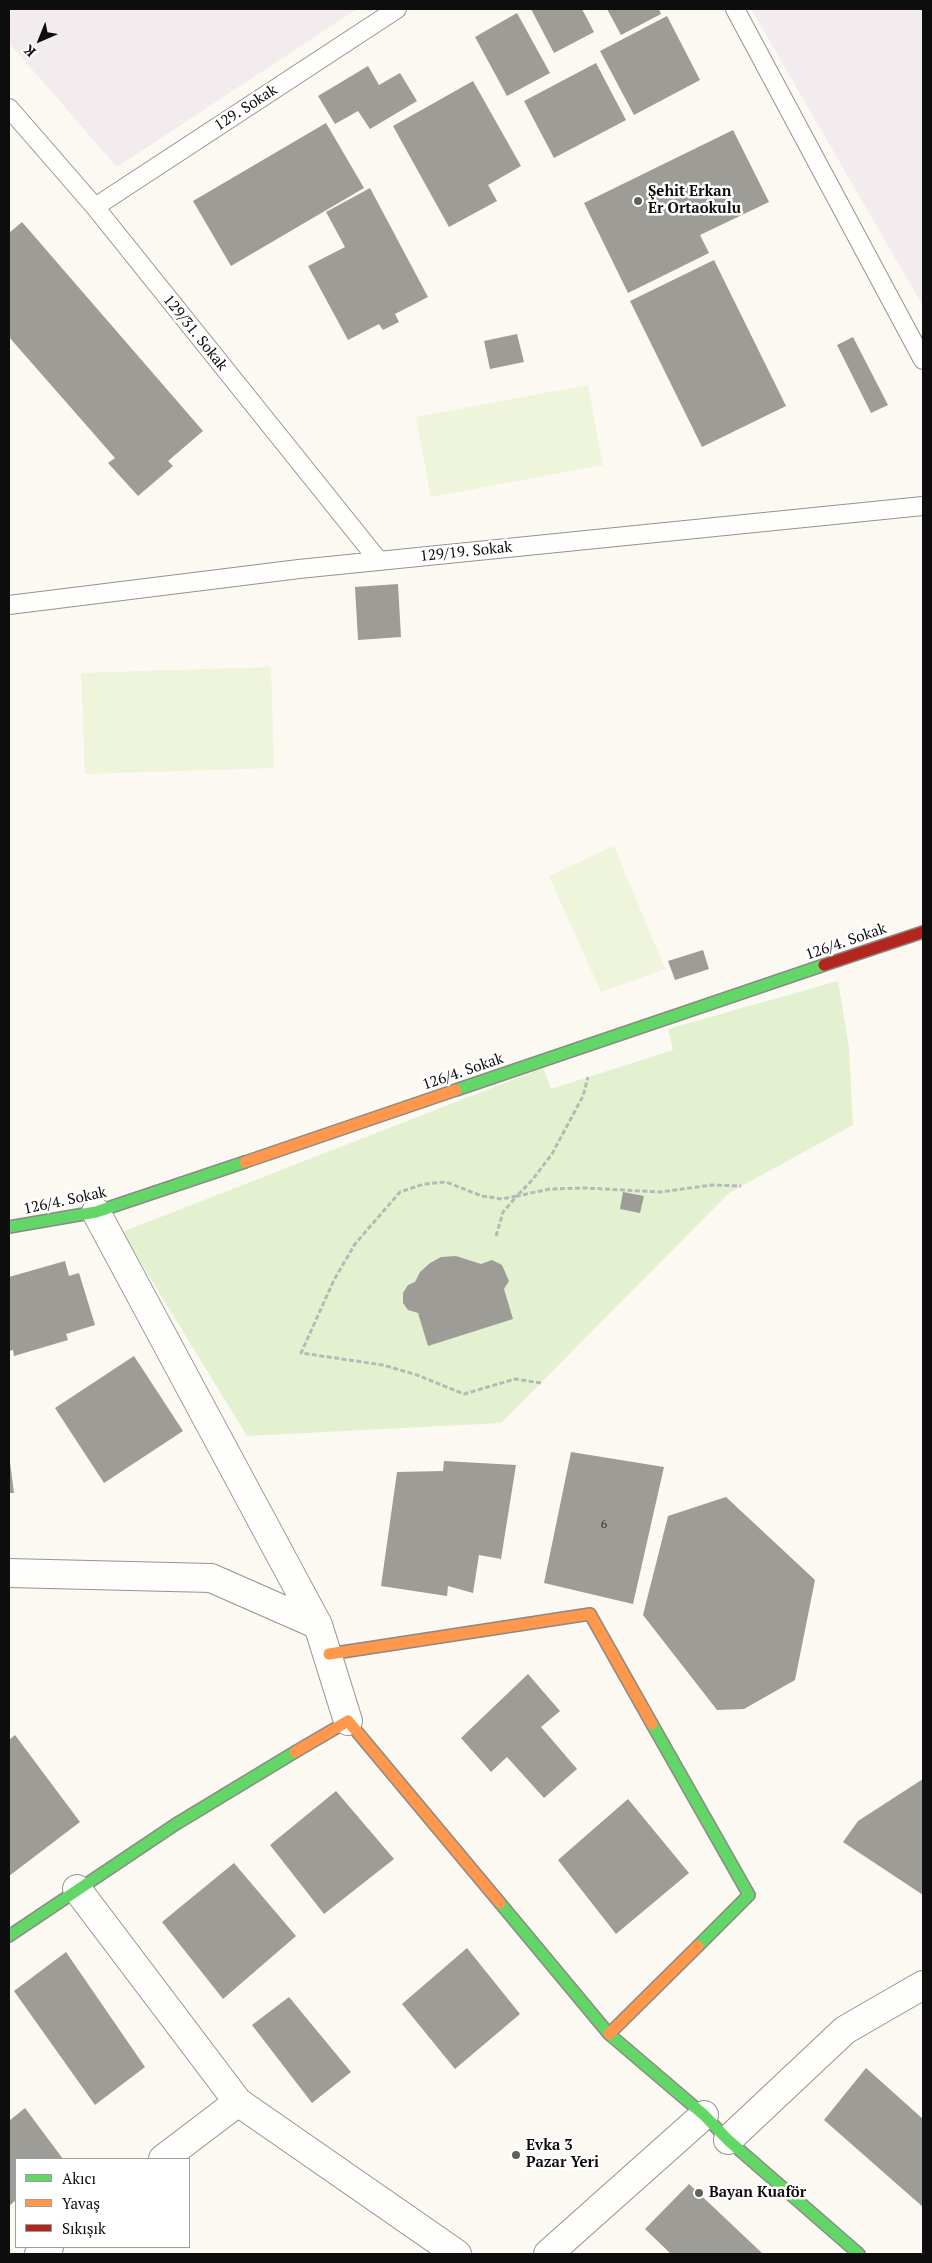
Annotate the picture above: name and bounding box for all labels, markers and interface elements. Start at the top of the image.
north arrow [15,15,65,65]
text: K [19,41,39,61]
street label: 129. Sokak [211,81,281,135]
place label: Şehit Erkan Er Ortaokulu [648,183,741,218]
marker: Şehit Erkan Er Ortaokulu [632,195,644,207]
street label: 129/31. Sokak [159,291,231,375]
street label: 129/19. Sokak [419,538,513,566]
street label: 126/4. Sokak [803,920,889,964]
street label: 126/4. Sokak [420,1050,506,1094]
street label: 126/4. Sokak [22,1183,108,1219]
house number: 6 [601,1518,607,1532]
place label: Evka 3 Pazar Yeri [526,2137,599,2172]
marker: Evka 3 Pazar Yeri [510,2149,522,2161]
legend [15,2158,190,2248]
text: Akıcı [62,2168,96,2188]
place label: Bayan Kuaför [709,2184,806,2202]
marker: Bayan Kuaför [693,2187,705,2199]
text: Yavaş [62,2193,100,2213]
text: Sıkışık [62,2218,106,2238]

